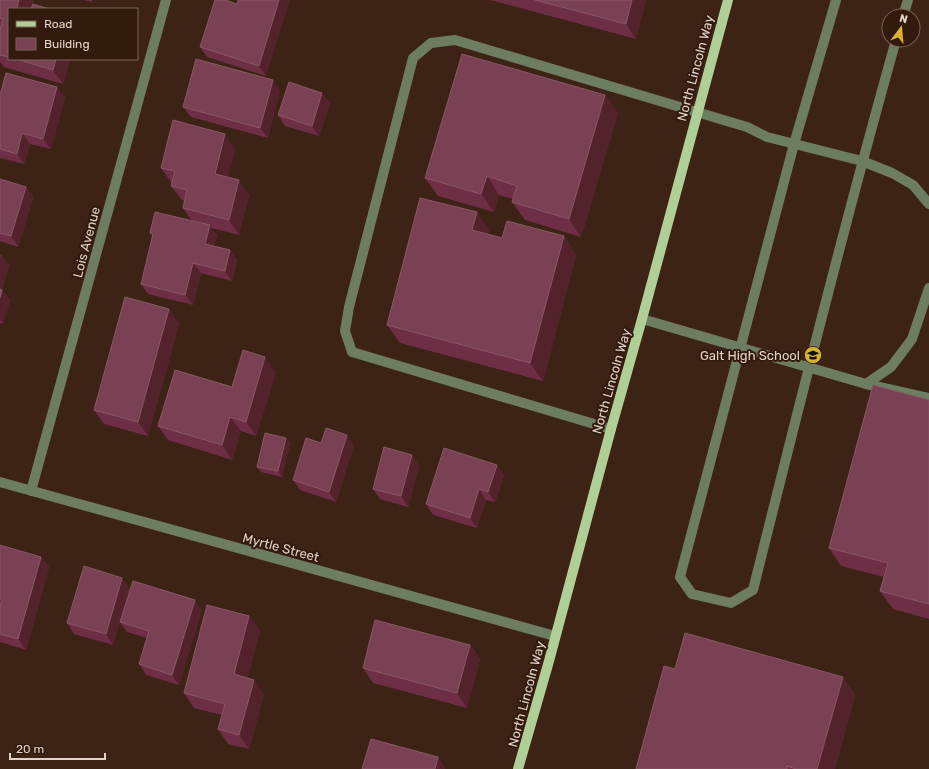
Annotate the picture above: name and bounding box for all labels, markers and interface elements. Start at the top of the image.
legend [8,8,138,60]
north arrow [881,8,921,48]
text: N [898,12,909,26]
street label: North Lincoln Way [674,14,717,123]
text: Road [44,17,72,31]
text: Building [44,37,90,51]
street label: Lois Avenue [70,205,103,279]
street label: North Lincoln Way [589,327,634,436]
school or university icon: Galt High School [803,345,823,365]
place label: Galt High School [700,348,800,364]
street label: Myrtle Street [241,530,321,565]
street label: North Lincoln Way [505,640,548,749]
scale bar [10,735,105,761]
text: 20 m [16,742,44,756]

